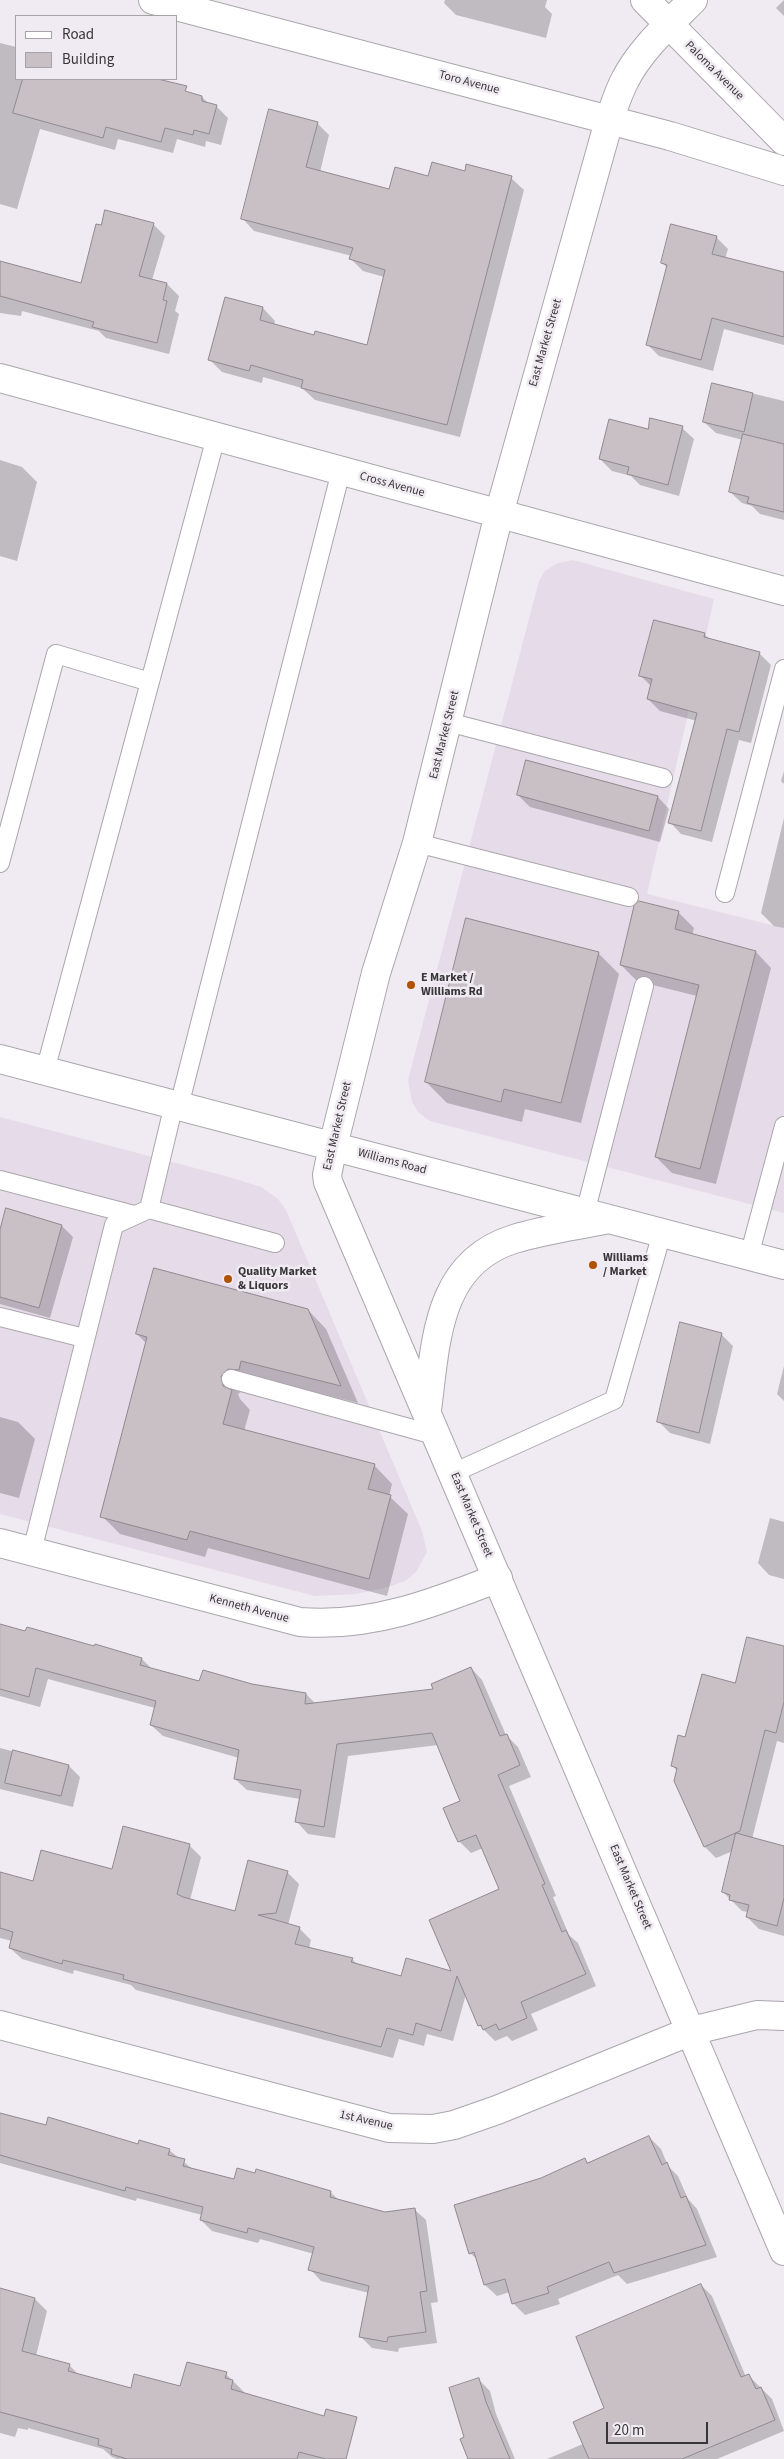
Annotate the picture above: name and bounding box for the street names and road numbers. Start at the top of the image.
street label: Paloma Avenue [682,39,746,103]
street label: Toro Avenue [437,68,501,98]
street label: East Market Street [527,297,565,389]
street label: Cross Avenue [358,469,426,501]
street label: East Market Street [427,689,463,781]
street label: East Market Street [321,1080,355,1172]
street label: Williams Road [356,1146,428,1178]
street label: East Market Street [447,1470,495,1560]
street label: Kenneth Avenue [208,1591,290,1627]
street label: East Market Street [606,1842,654,1932]
street label: 1st Avenue [338,2108,394,2134]

